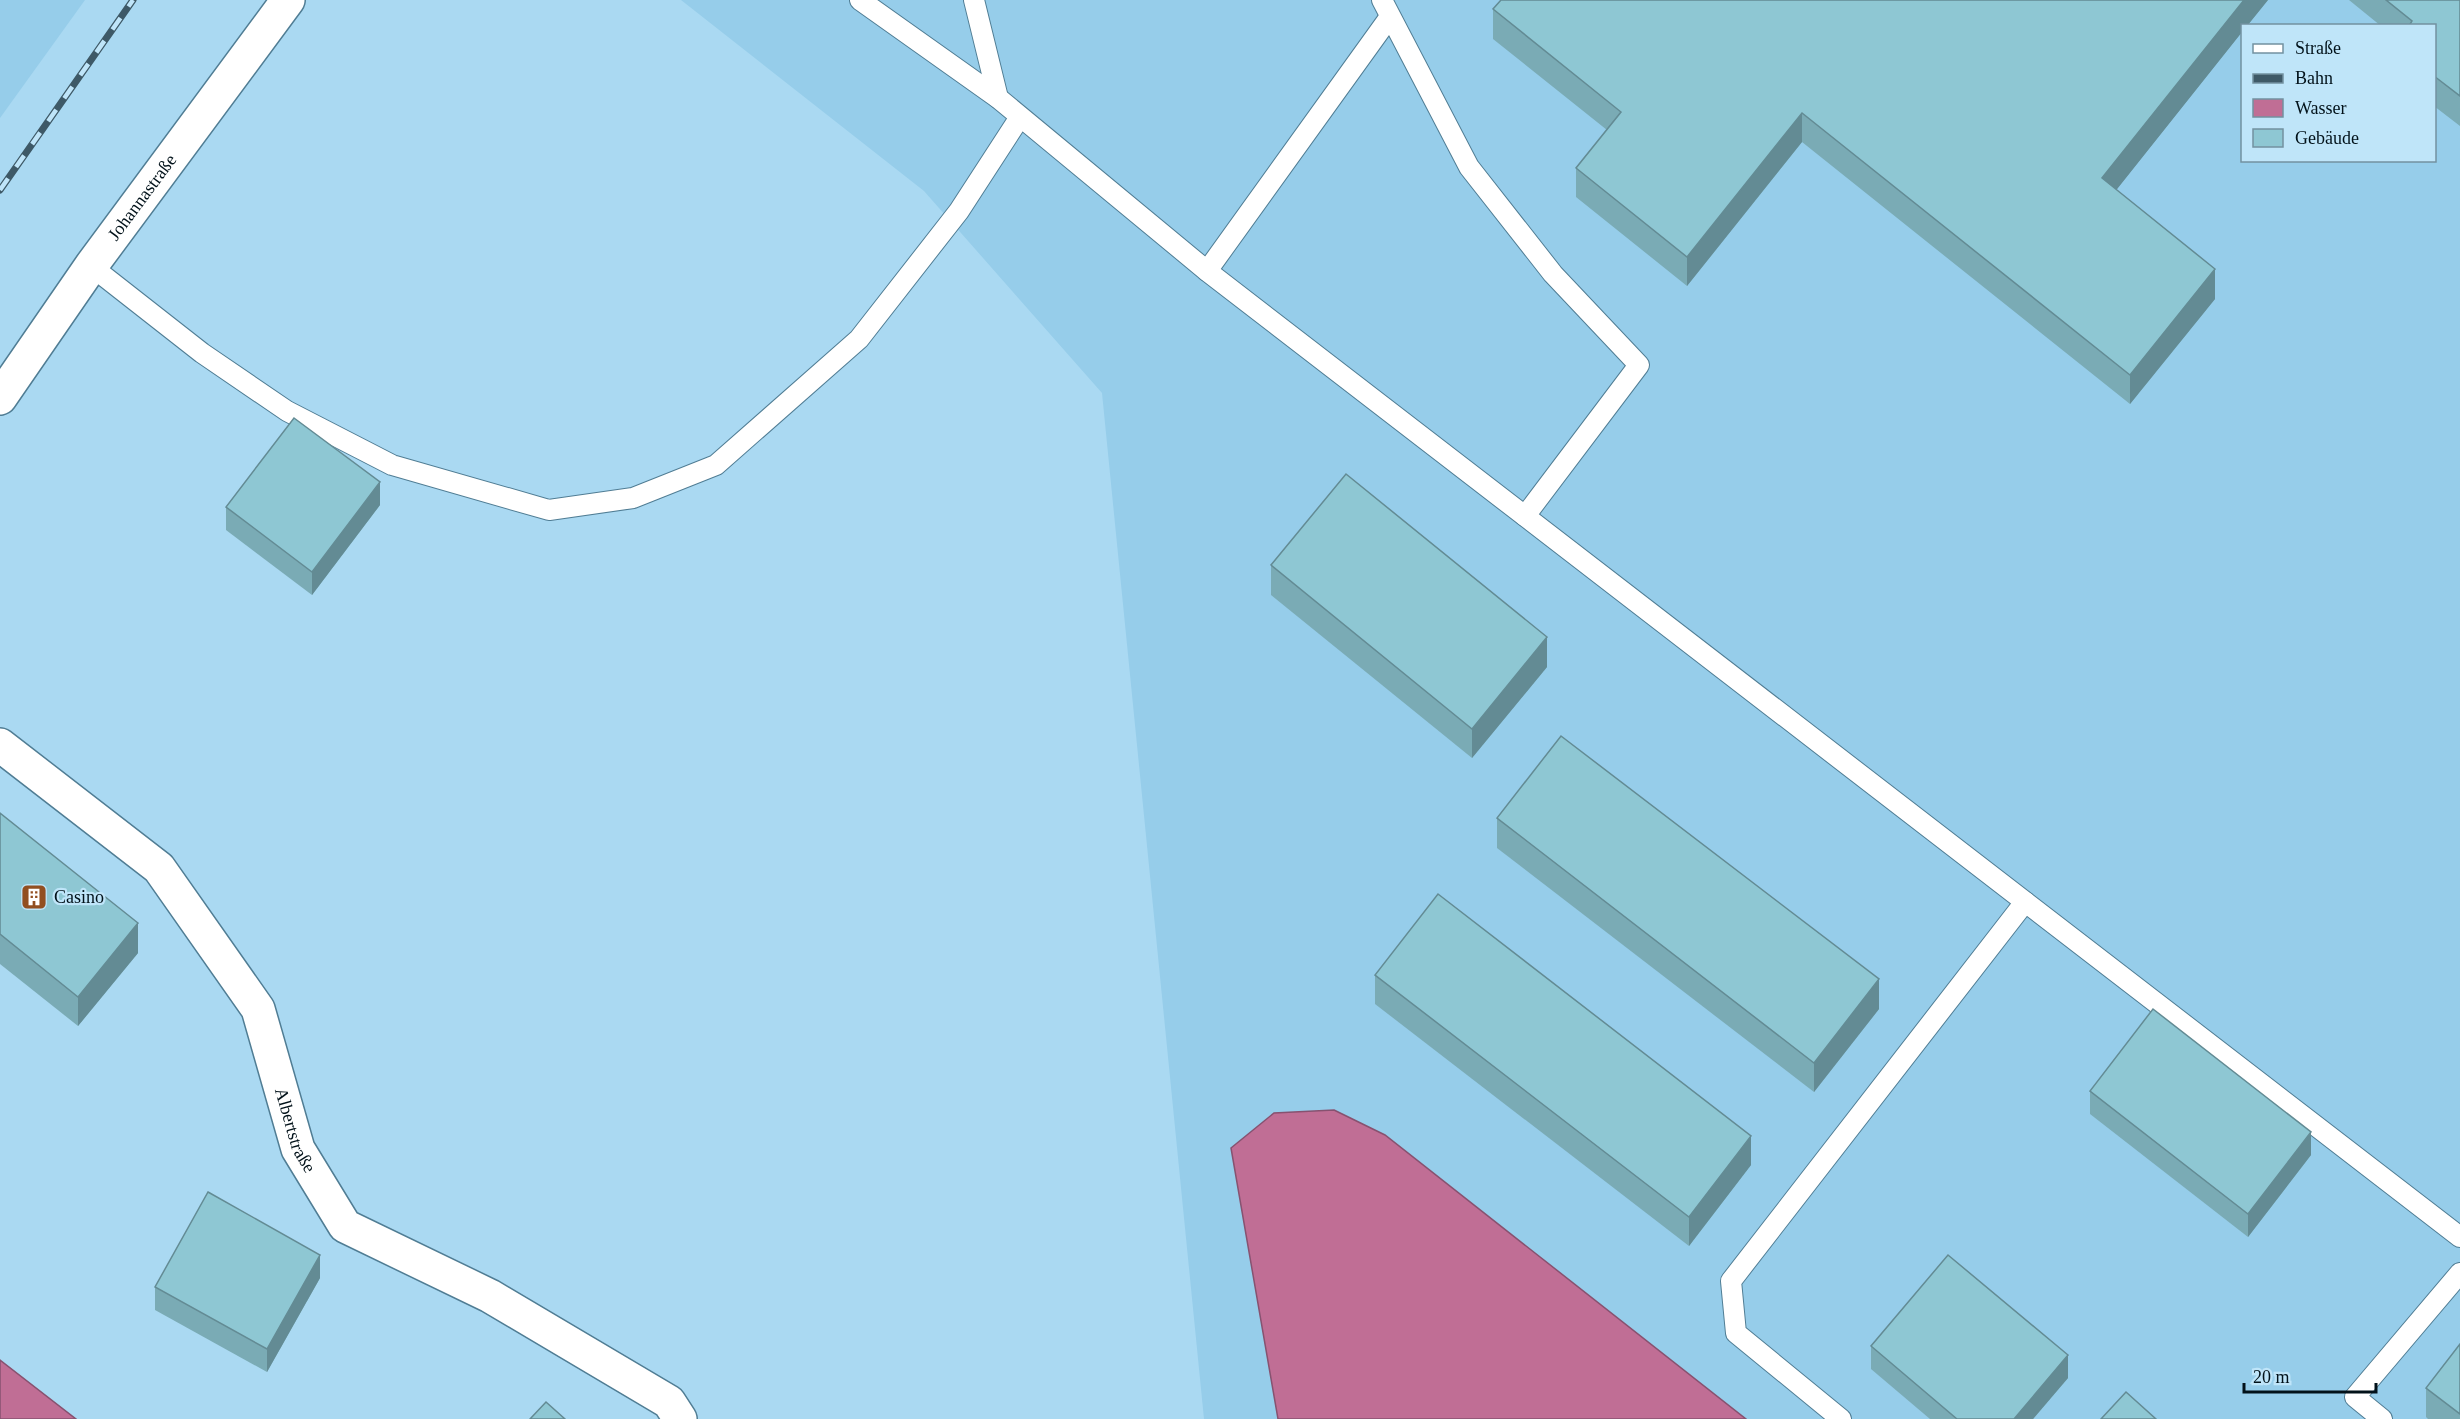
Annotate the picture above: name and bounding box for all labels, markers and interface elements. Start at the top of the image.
legend [2241,24,2436,162]
text: Straße [2295,38,2341,58]
text: Bahn [2295,68,2333,88]
text: Wasser [2295,98,2347,118]
text: Gebäude [2295,128,2359,148]
street label: Johannastraße [104,150,180,244]
building icon: Casino [19,882,49,912]
place label: Casino [54,887,104,907]
street label: Albertstraße [271,1085,320,1176]
scale bar [2244,1356,2376,1394]
text: 20 m [2253,1367,2290,1387]

